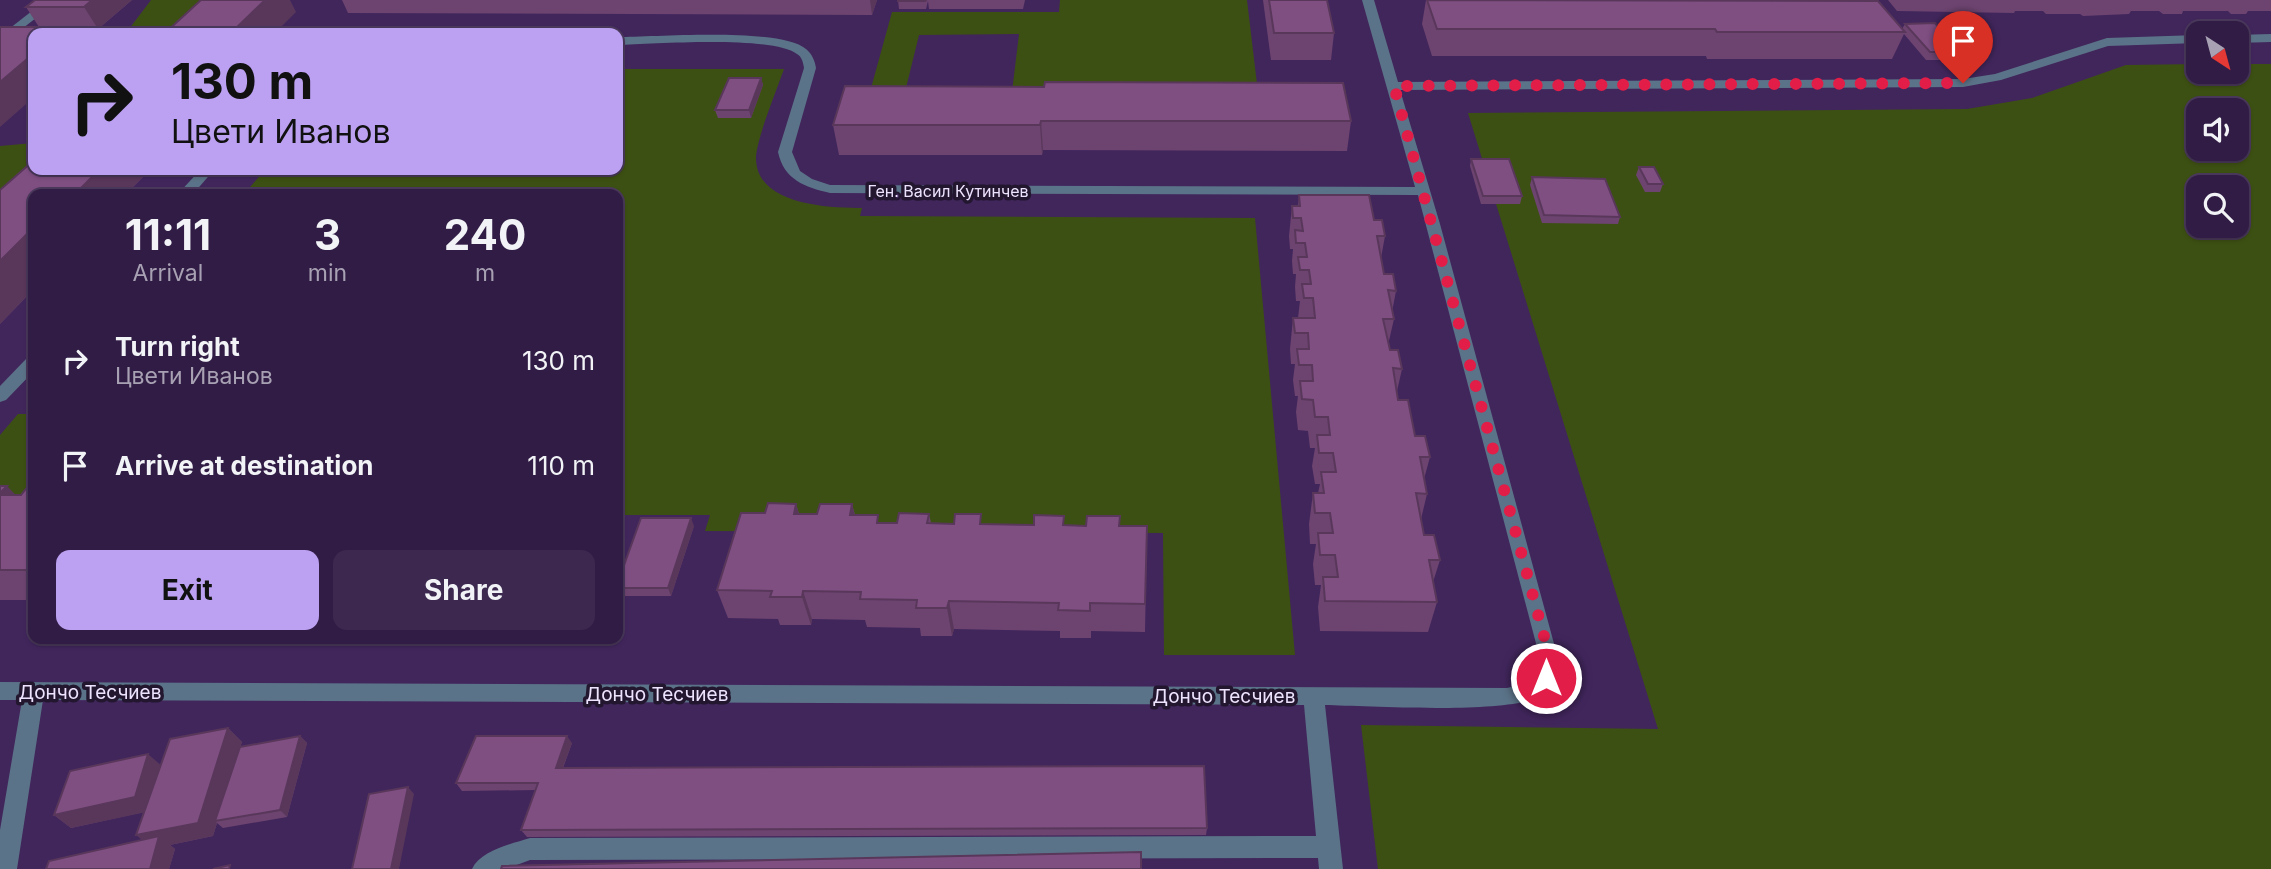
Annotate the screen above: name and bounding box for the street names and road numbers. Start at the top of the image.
street label: Ген. Васил Кутинчев [867,181,1029,201]
street label: Дончо Тесчиев [19,681,161,704]
street label: Дончо Тесчиев [586,683,728,706]
street label: Дончо Тесчиев [1153,685,1295,708]

